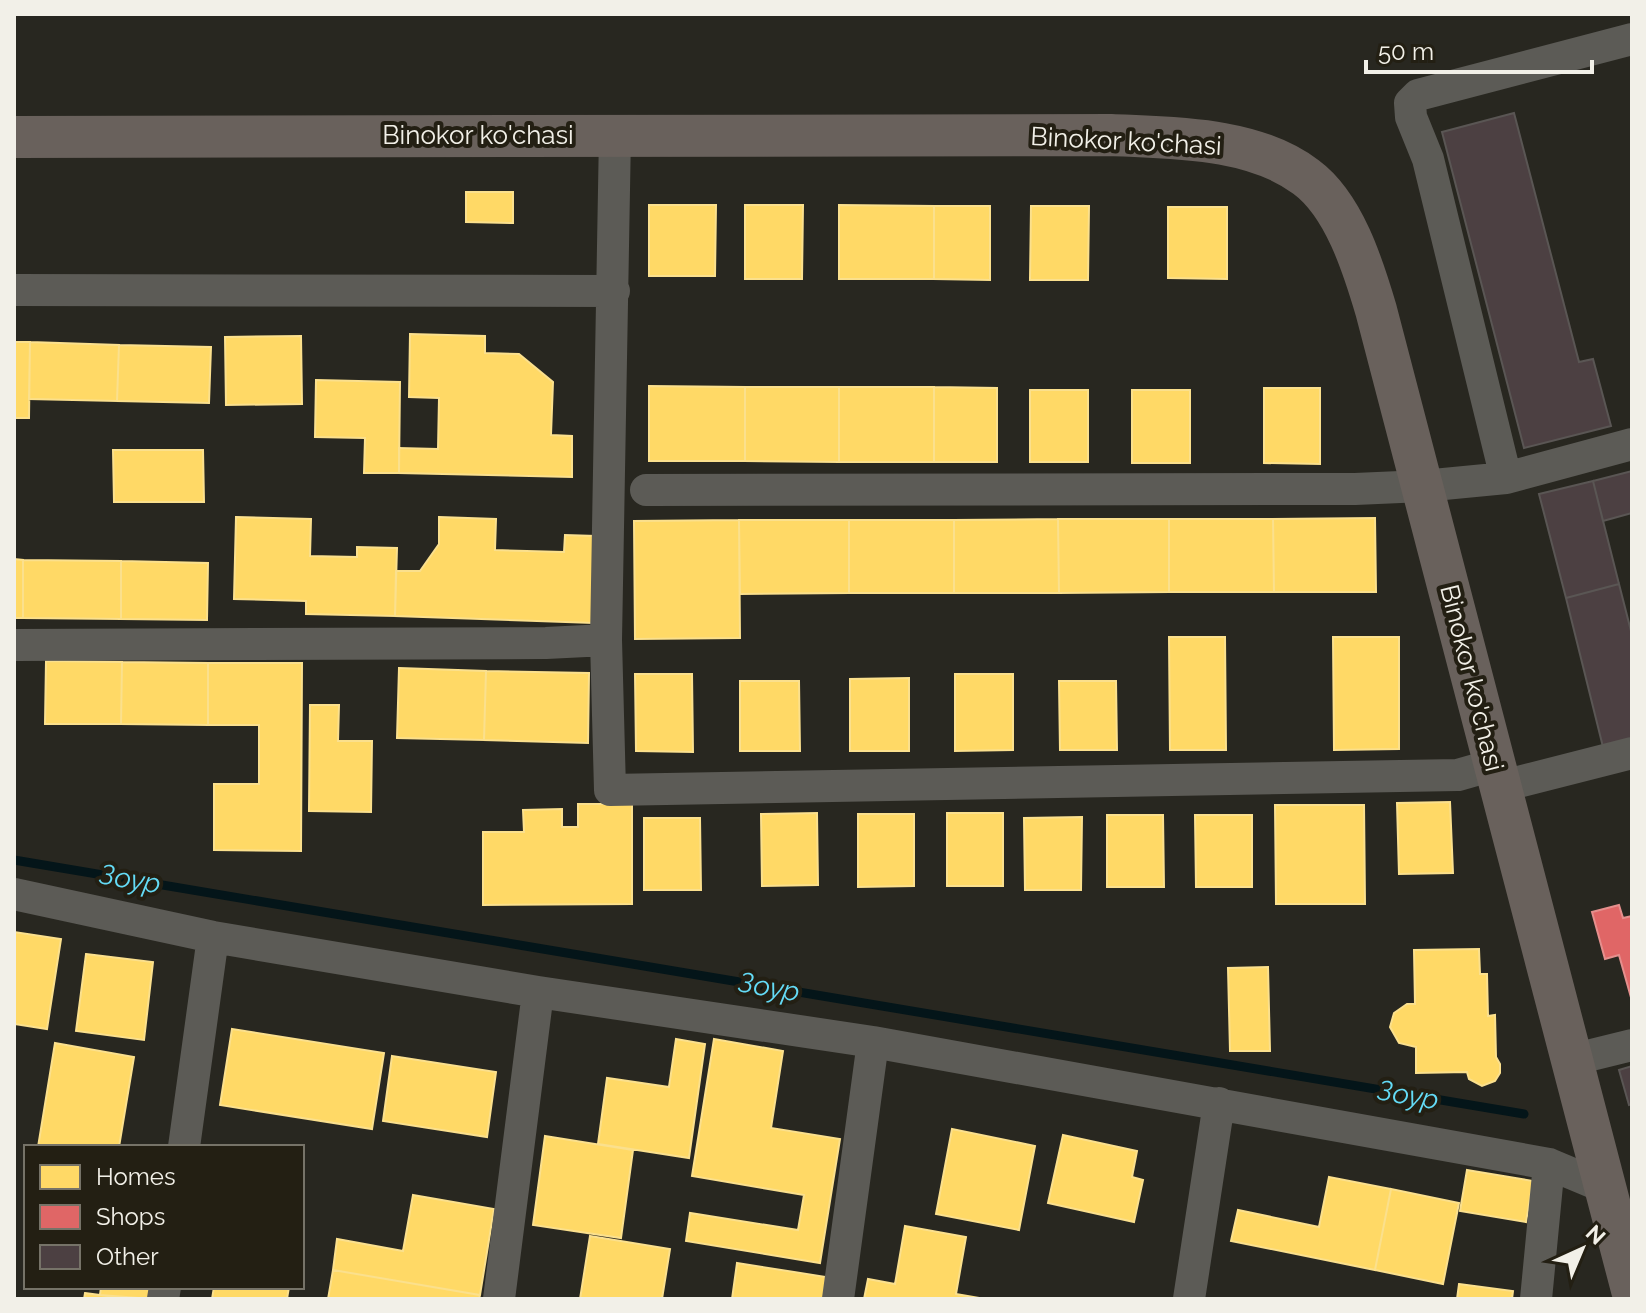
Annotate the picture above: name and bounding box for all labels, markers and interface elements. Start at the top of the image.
scale bar [1366,24,1592,74]
text: 50 m [1378,37,1434,66]
street label: Binokor ko'chasi [382,120,574,150]
street label: Binokor ko'chasi [1030,121,1222,161]
street label: Binokor ko'chasi [1434,581,1510,775]
water label: Зоур [97,857,163,901]
water label: Зоур [736,965,802,1009]
water label: Зоур [1375,1073,1441,1117]
legend [24,1145,304,1289]
text: Homes [96,1162,176,1191]
text: Shops [96,1202,165,1231]
north arrow [1542,1209,1622,1289]
text: N [1581,1219,1611,1250]
text: Other [96,1242,159,1271]

